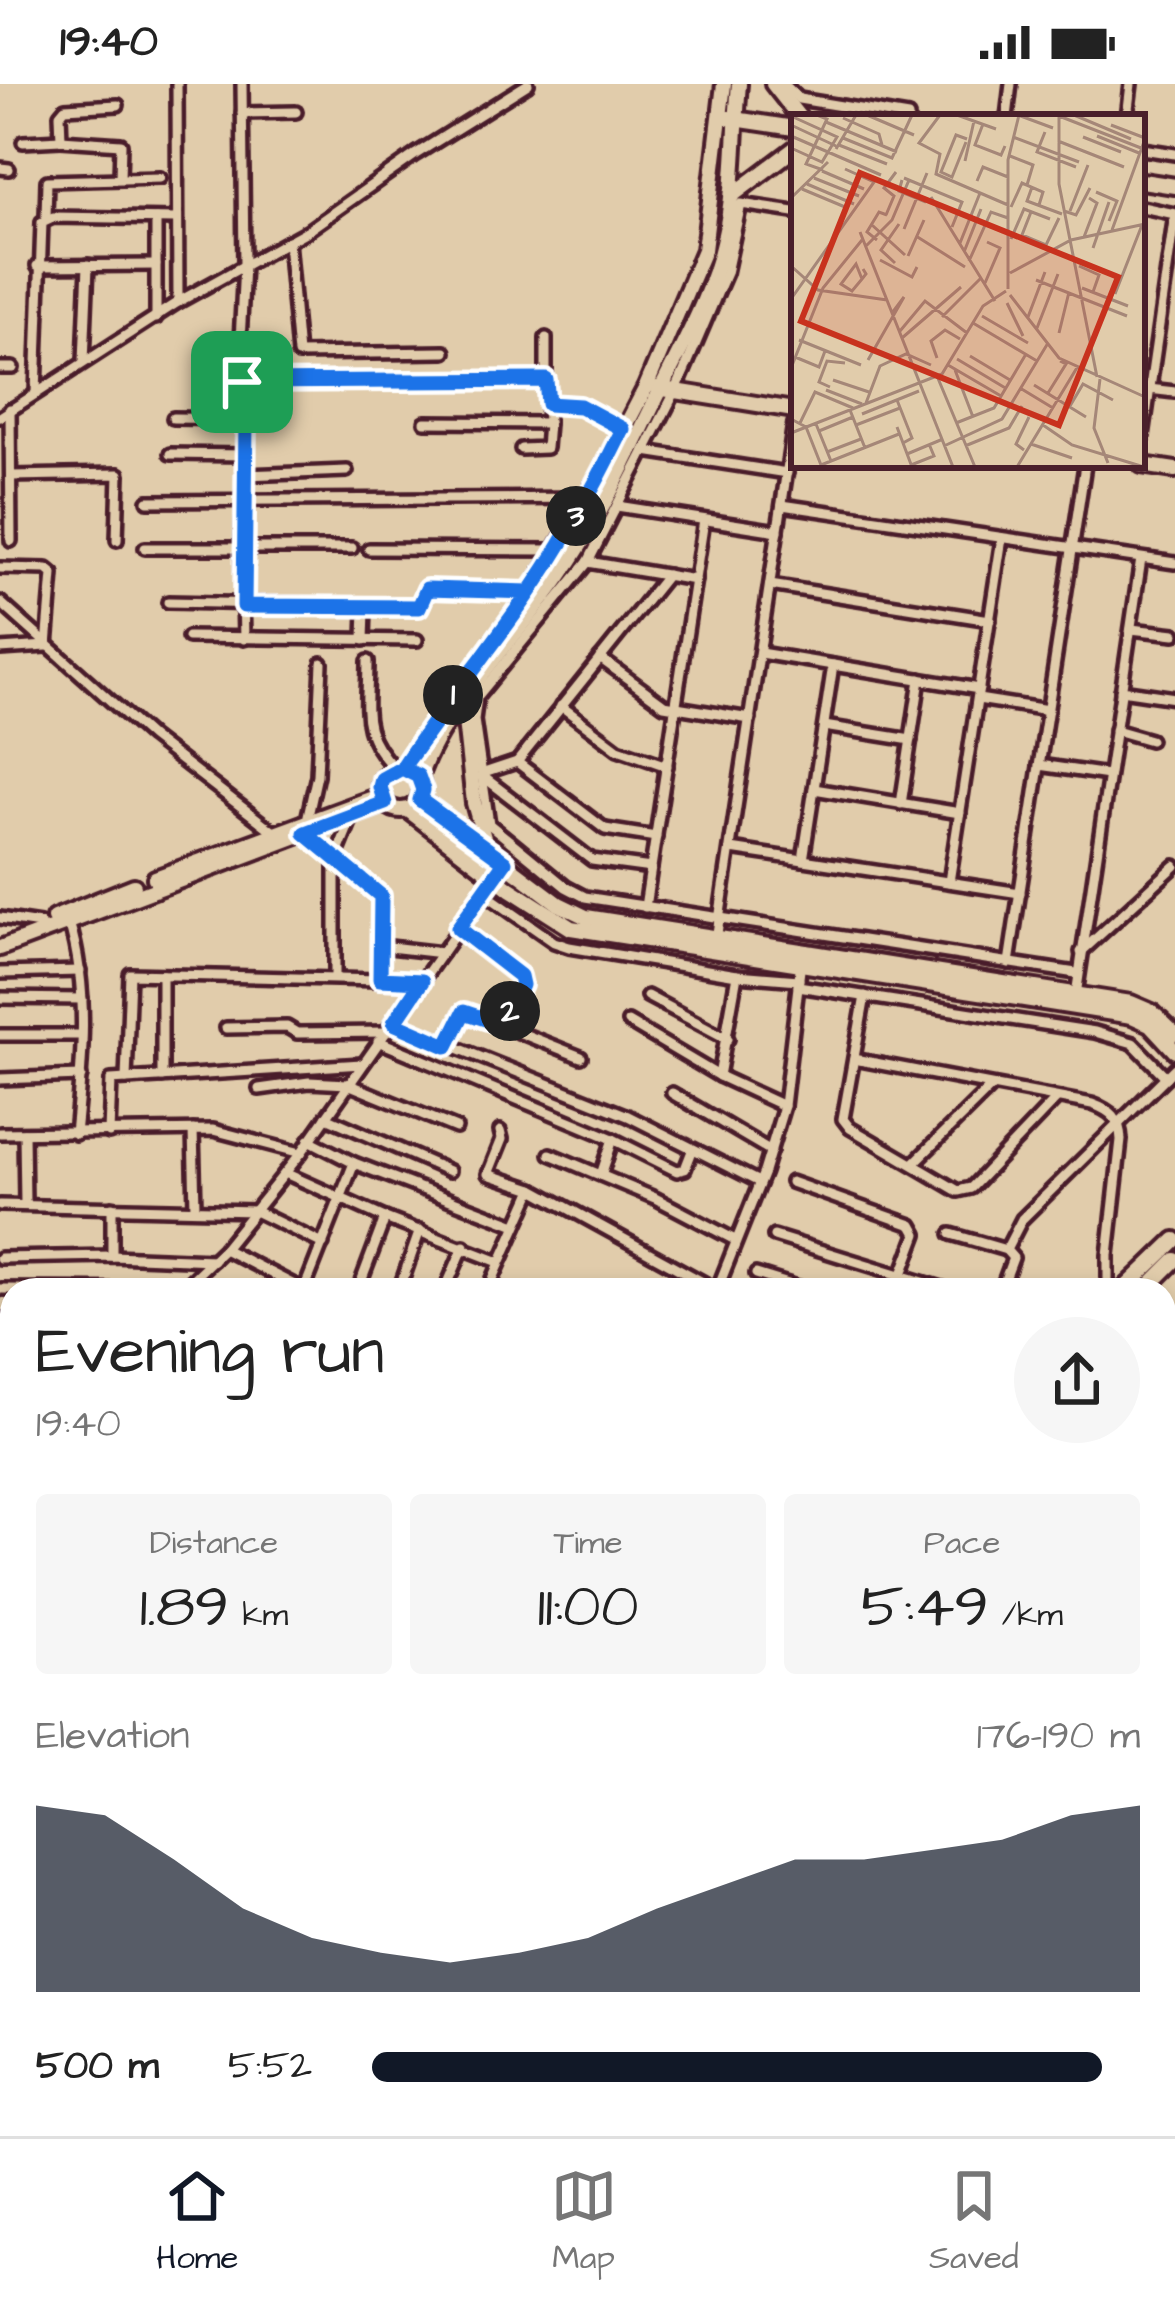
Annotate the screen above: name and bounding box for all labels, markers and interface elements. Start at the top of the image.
text: 19:40 [60,11,158,73]
inset map [791,114,1145,468]
pin [191,331,293,433]
icon: arrive [209,349,275,415]
pin: 3 [546,486,606,546]
text: 3 [568,493,584,539]
pin: 1 [423,665,483,725]
text: 1 [451,672,455,718]
pin: 2 [480,981,540,1041]
text: 2 [501,988,519,1034]
text: Evening run [36,1307,384,1399]
button: share [1014,1317,1140,1443]
text: 19:40 [36,1398,121,1452]
text: Distance [150,1520,278,1566]
text: Time [553,1520,623,1566]
text: Pace [924,1520,1000,1566]
text: 1.89 [140,1566,229,1649]
text: 11:00 [537,1566,639,1649]
text: 5:49 [861,1566,989,1649]
text: km [229,1592,288,1638]
text: /km [989,1592,1063,1638]
text: Elevation [36,1710,190,1764]
text: 176–190 m [977,1710,1140,1764]
text: 500 m [36,2040,159,2094]
text: 5:52 [228,2040,312,2094]
tab: Home [156,2163,238,2281]
tab: Map [551,2163,617,2281]
tab: Saved [929,2163,1019,2281]

